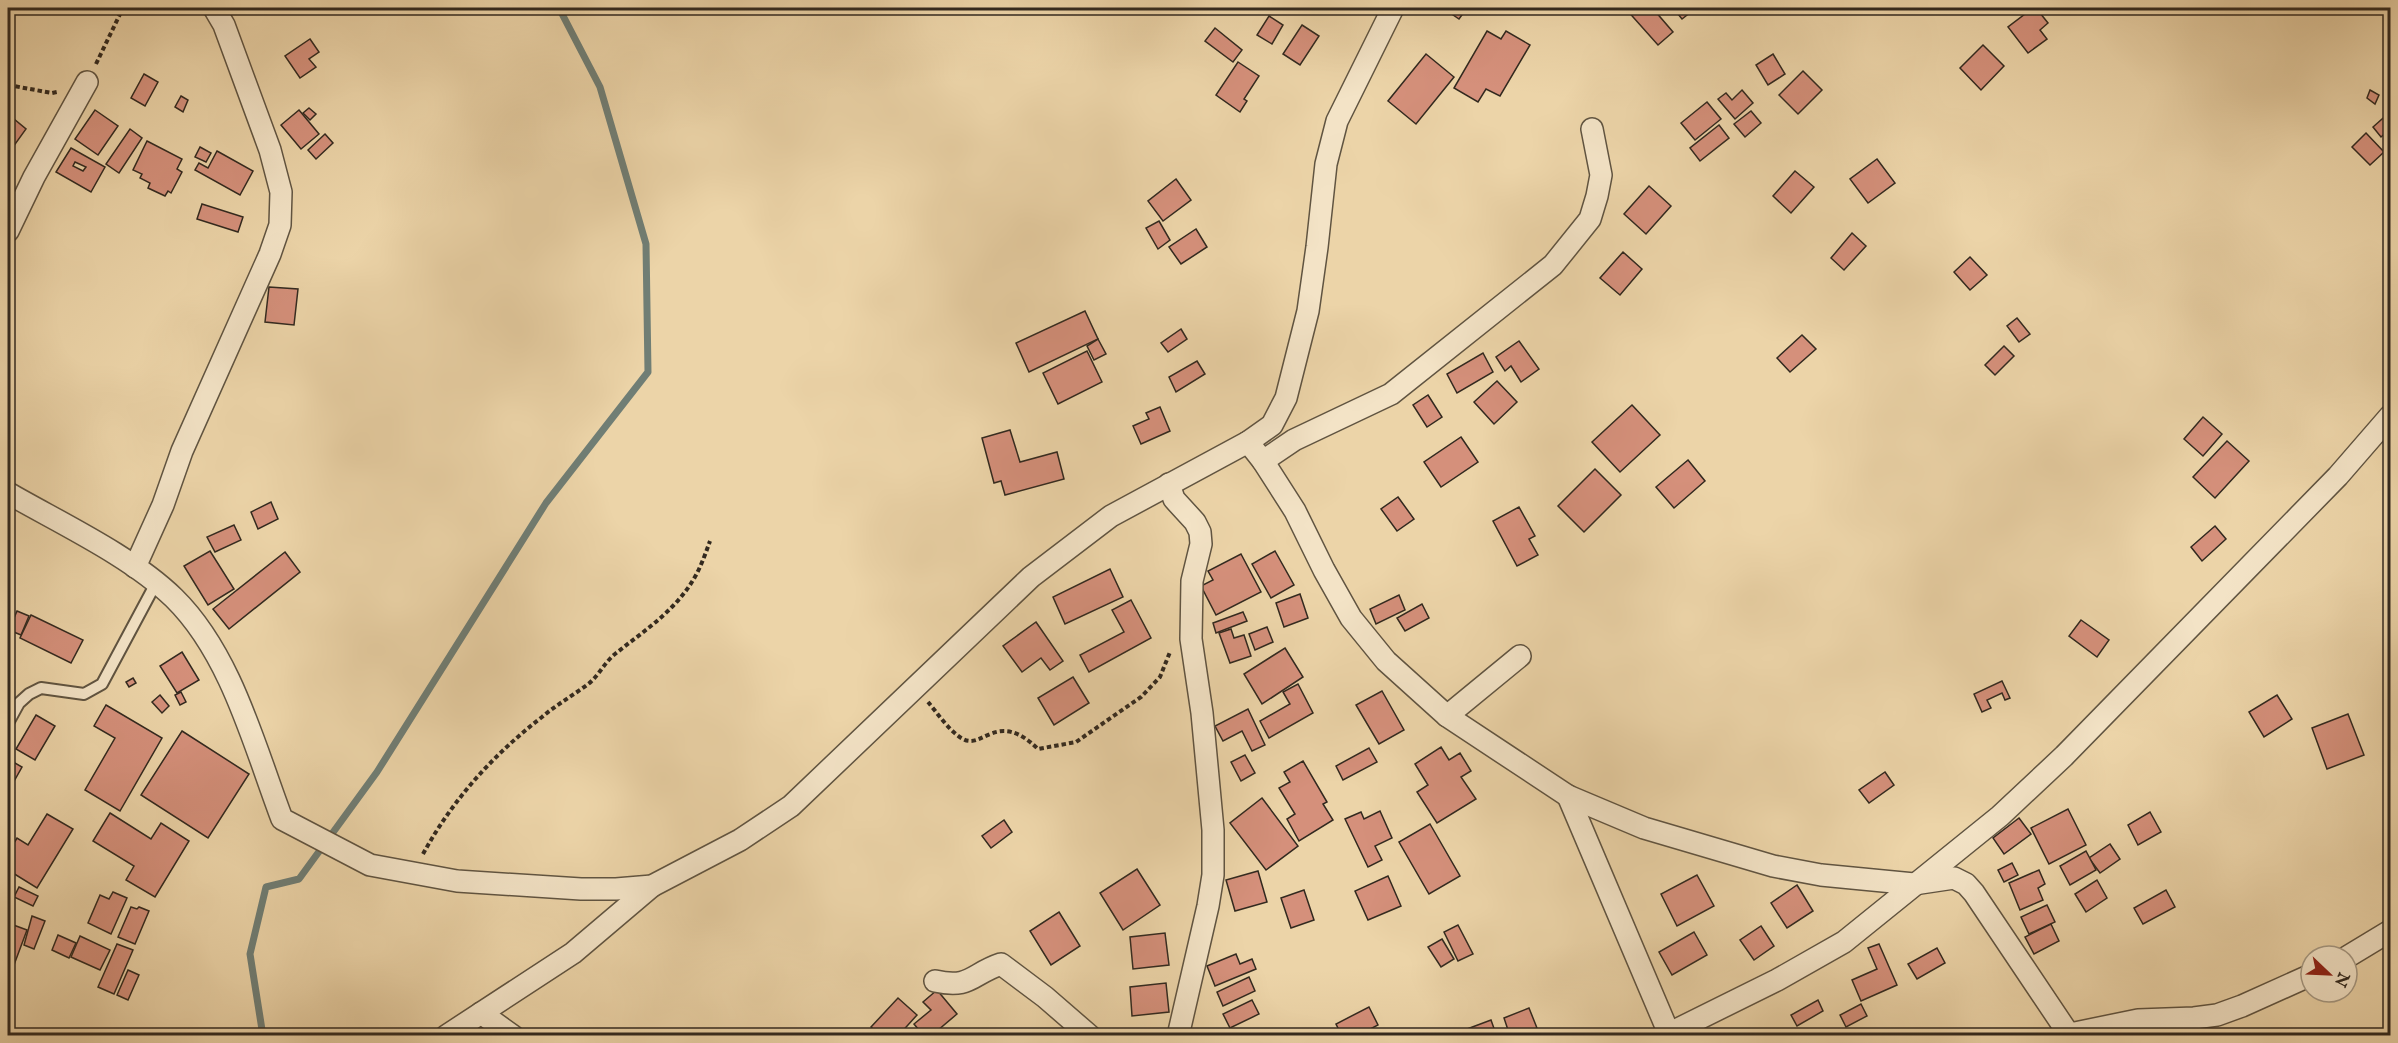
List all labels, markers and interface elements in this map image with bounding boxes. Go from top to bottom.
north arrow [2299,944,2359,1004]
text: N [2329,968,2353,990]

